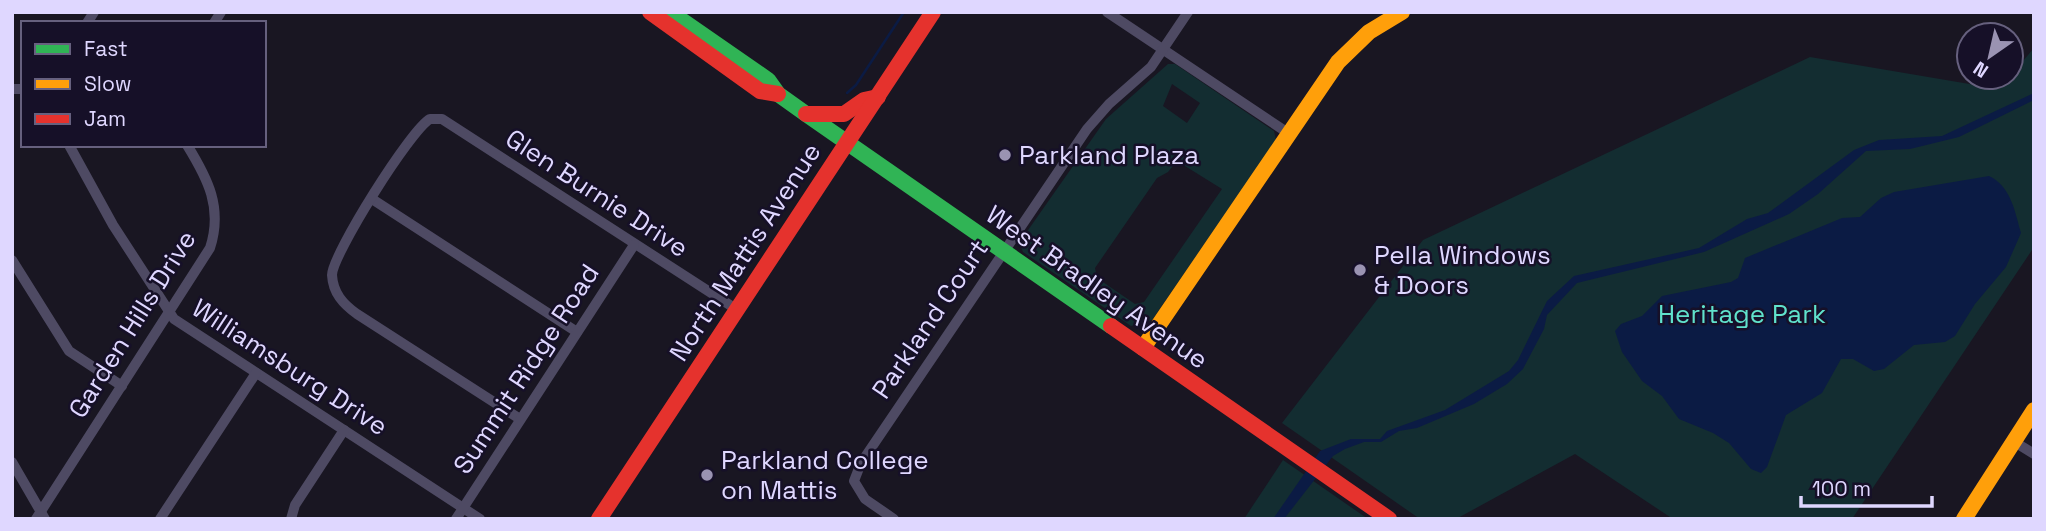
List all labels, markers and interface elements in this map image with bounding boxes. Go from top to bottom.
legend [21,21,266,147]
north arrow [1955,21,2025,91]
text: Fast [84,35,128,62]
text: N [1969,56,1993,84]
text: Slow [84,70,132,97]
text: Jam [84,105,126,132]
street label: Glen Burnie Drive [499,121,695,265]
street label: North Mattis Avenue [662,136,828,368]
place label: Parkland Plaza [1019,138,1199,172]
marker: Parkland Plaza [997,147,1013,163]
street label: West Bradley Avenue [979,197,1215,377]
street label: Garden Hills Drive [61,224,203,424]
street label: Parkland Court [864,233,996,405]
place label: Pella Windows & Doors [1374,238,1551,302]
street label: Summit Ridge Road [445,258,607,480]
marker: Pella Windows & Doors [1352,262,1368,278]
street label: Williamsburg Drive [186,291,394,443]
park label: Heritage Park [1658,297,1826,331]
place label: Parkland College on Mattis [721,443,929,507]
scale bar [1801,464,1932,508]
marker: Parkland College on Mattis [699,467,715,483]
text: 100 m [1812,475,1871,502]

